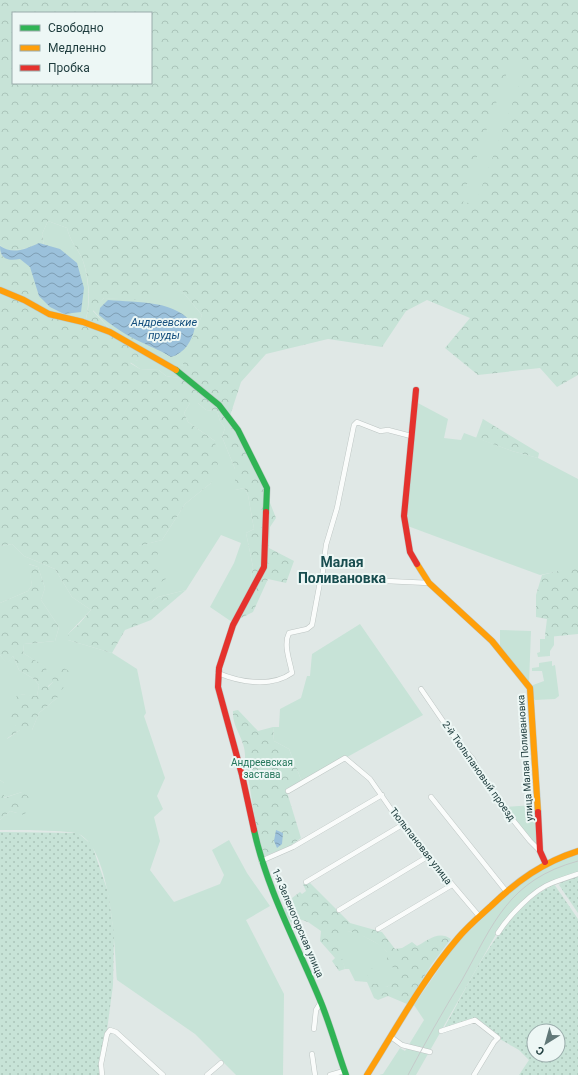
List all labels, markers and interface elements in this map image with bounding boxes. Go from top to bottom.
legend [12,12,152,84]
text: Свободно [48,21,104,35]
text: Медленно [48,41,106,55]
text: Пробка [48,61,90,75]
water label: Андреевские пруды [130,316,197,342]
district label: Малая Поливановка [298,554,387,586]
street label: улица Малая Поливановка [515,694,535,822]
street label: 2-й Тюльпановый проезд [440,719,518,823]
park label: Андреевская застава [231,757,293,780]
street label: Тюльпановая улица [388,806,454,886]
street label: 1-я Зеленогорская улица [270,867,326,979]
north arrow [526,1023,566,1063]
text: С [533,1043,547,1058]

